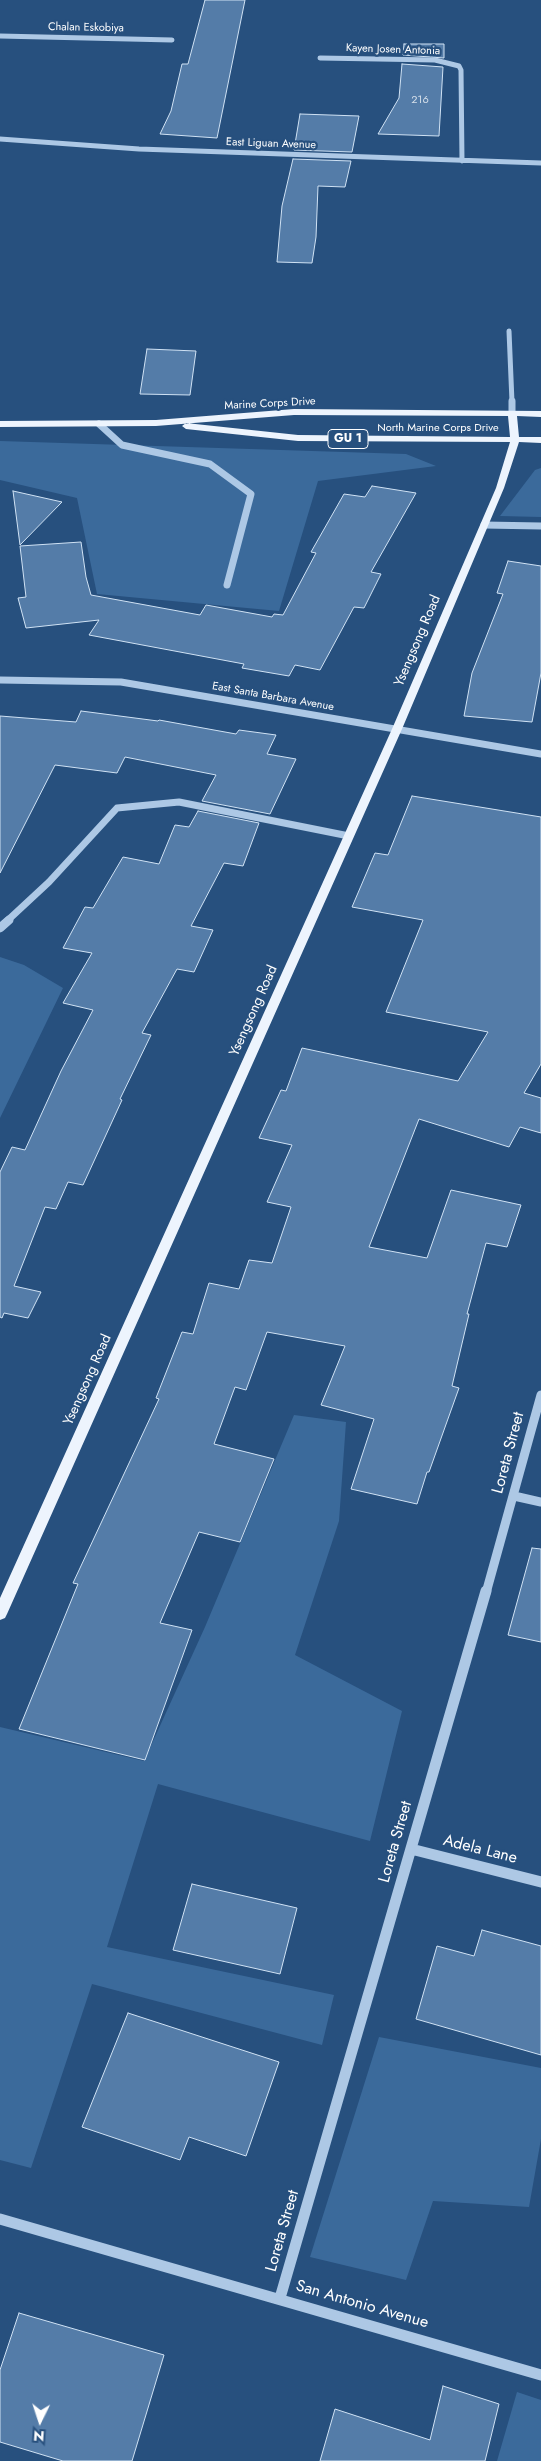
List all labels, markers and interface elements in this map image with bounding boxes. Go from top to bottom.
street label: Chalan Eskobiya [48,21,124,35]
street label: Kayen Josen Antonia [346,42,440,58]
house number: 216 [411,93,429,107]
street label: East Liguan Avenue [226,136,316,152]
street label: Marine Corps Drive [224,395,316,413]
street label: North Marine Corps Drive [377,421,499,435]
road number: GU 1 [328,429,368,448]
street label: Ysengsong Road [391,593,445,689]
street label: East Santa Barbara Avenue [211,680,335,714]
street label: Ysengsong Road [226,963,282,1059]
street label: Ysengsong Road [60,1332,116,1428]
street label: Loreta Street [489,1410,529,1496]
street label: Loreta Street [375,1799,417,1885]
street label: Adela Lane [441,1832,519,1868]
street label: Loreta Street [262,2188,304,2274]
street label: San Antonio Avenue [293,2277,431,2333]
north arrow [15,2396,65,2446]
text: N [33,2426,45,2446]

